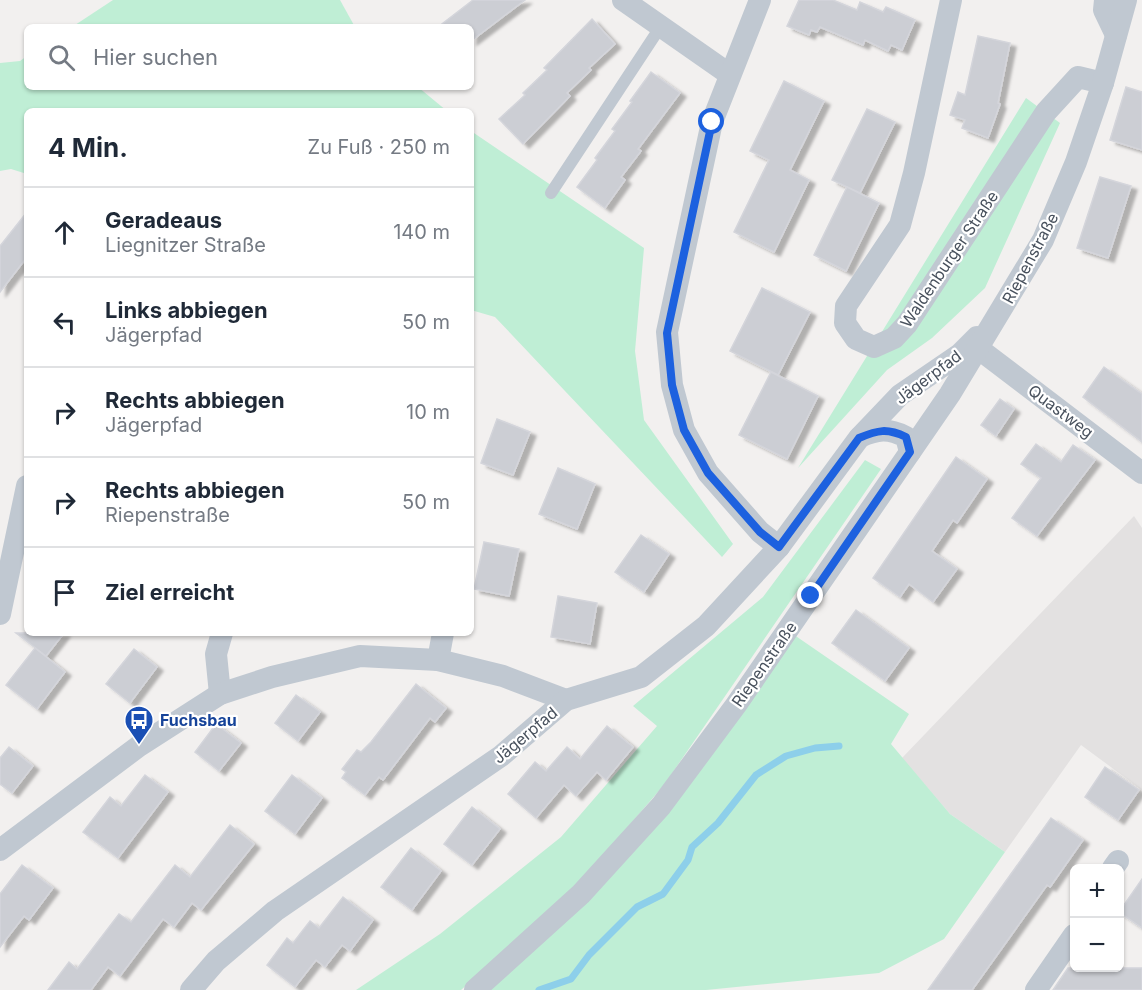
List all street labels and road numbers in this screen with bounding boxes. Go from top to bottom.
street label: Waldenburger Straße [896,187,1002,331]
street label: Riepenstraße [998,209,1062,307]
street label: Jägerpfad [891,346,965,408]
street label: Quastweg [1024,380,1098,442]
street label: Riepenstraße [727,617,801,711]
street label: Jägerpfad [489,702,561,768]

